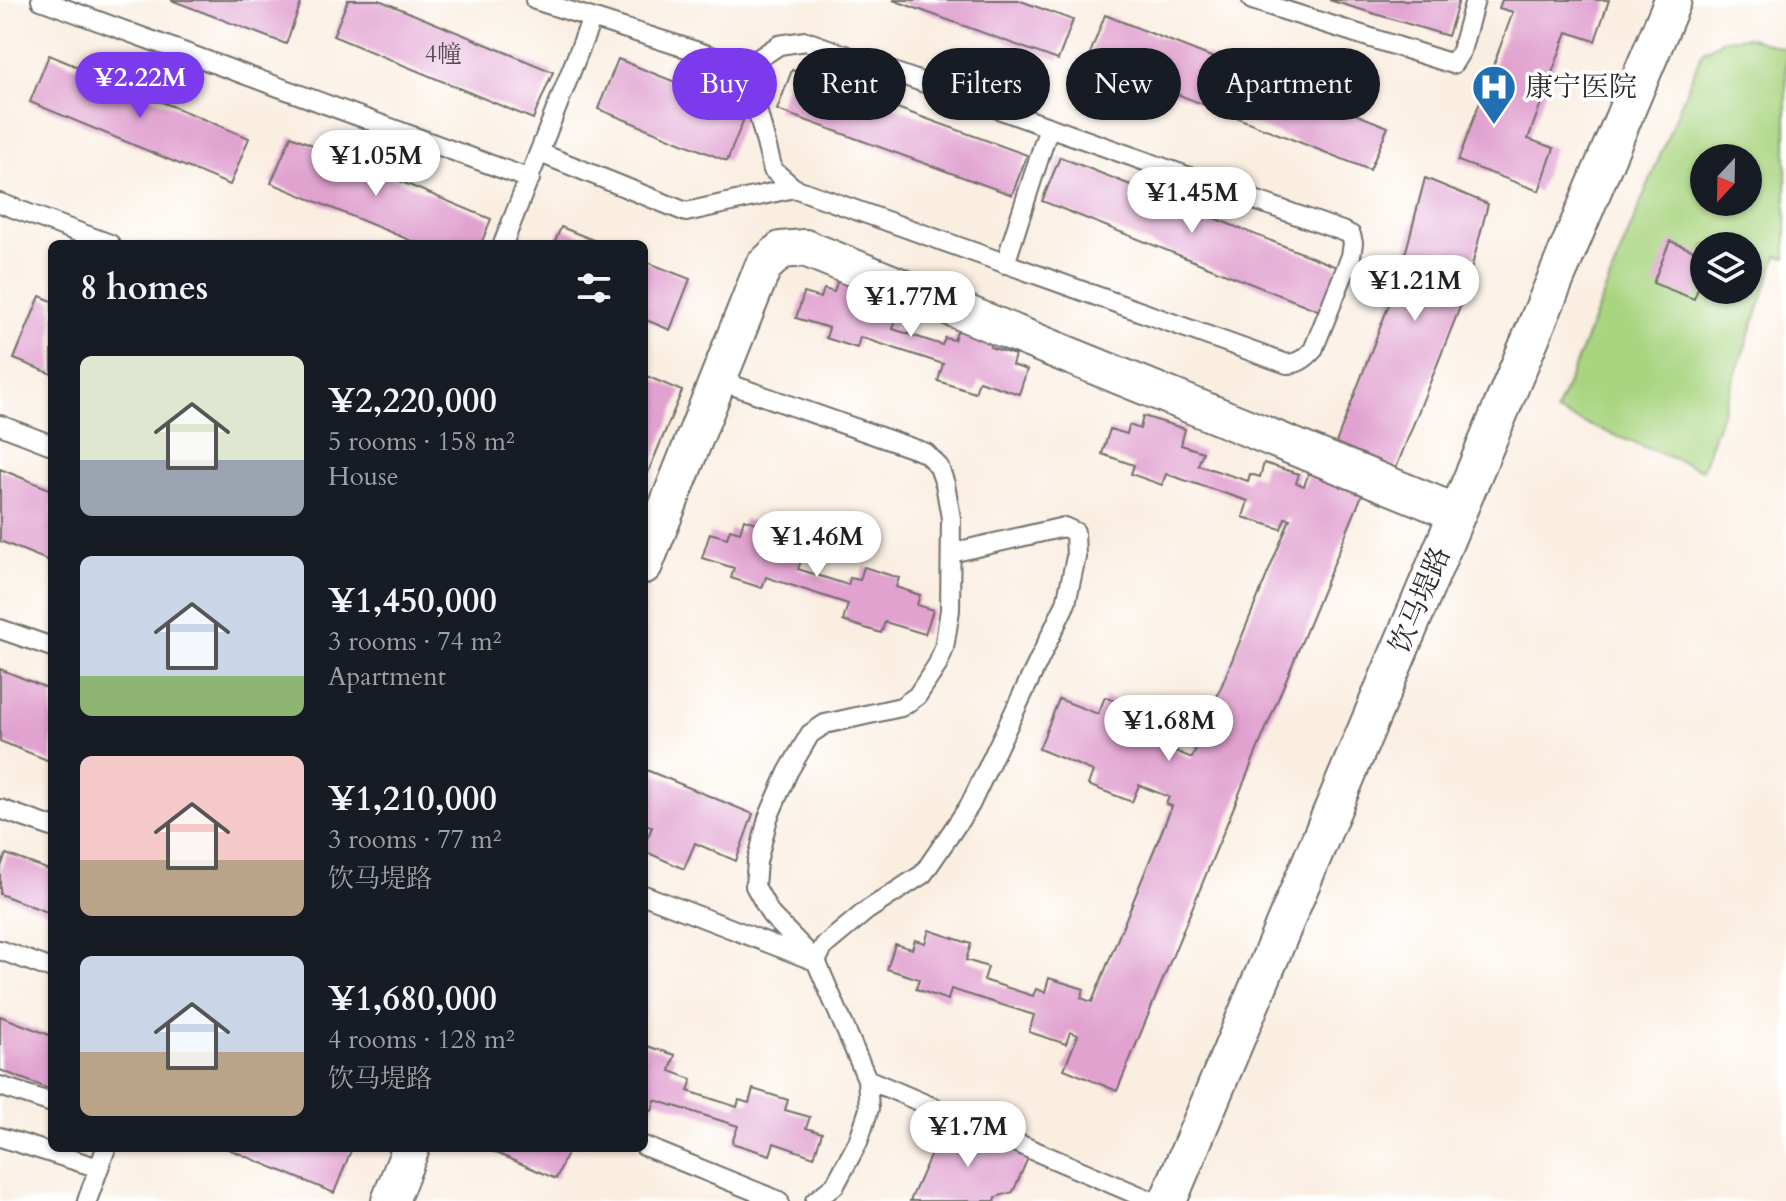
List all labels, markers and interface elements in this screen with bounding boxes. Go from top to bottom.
house number: 4幢 [425,38,461,71]
chip: Buy [672,48,777,120]
chip: Rent [793,48,906,120]
chip: Filters [922,48,1050,120]
chip: New [1066,48,1181,120]
chip: Apartment [1197,48,1380,120]
pin: ¥2.22M [75,52,205,120]
text: ¥2.22M [93,60,187,95]
hospital icon: 康宁医院 [1470,63,1518,126]
place label: 康宁医院 [1525,68,1637,106]
pin: ¥1.05M [311,130,441,198]
text: ¥1.05M [329,138,423,173]
north arrow [1690,144,1762,216]
map controls [1690,144,1762,304]
pin: ¥1.45M [1127,167,1257,235]
text: ¥1.45M [1145,175,1239,210]
button: layers [1690,232,1762,304]
pin: ¥1.21M [1350,255,1480,323]
text: ¥1.21M [1368,263,1462,298]
text: 8 homes [80,265,208,311]
icon: filters [572,266,616,310]
pin: ¥1.77M [846,271,976,339]
text: ¥1.77M [864,279,958,314]
text: ¥2,220,000 [328,378,497,424]
icon: home [144,388,240,484]
text: 5 rooms · 158 m² [328,424,515,459]
text: House [328,459,399,494]
pin: ¥1.46M [752,511,882,579]
text: ¥1.46M [770,519,864,554]
street label: 饮马堤路 [1381,541,1459,659]
text: ¥1,450,000 [328,578,497,624]
icon: home [144,588,240,684]
text: 3 rooms · 74 m² [328,624,501,659]
text: Apartment [328,659,446,694]
pin: ¥1.68M [1104,695,1234,763]
text: ¥1.68M [1122,703,1216,738]
text: ¥1,210,000 [328,776,497,822]
icon: home [144,788,240,884]
text: 3 rooms · 77 m² [328,822,501,857]
text: 饮马堤路 [328,861,432,896]
text: ¥1,680,000 [328,976,497,1022]
icon: home [144,988,240,1084]
text: 4 rooms · 128 m² [328,1022,515,1057]
text: 饮马堤路 [328,1061,432,1096]
pin: ¥1.7M [912,1101,1024,1169]
text: ¥1.7M [928,1109,1008,1144]

